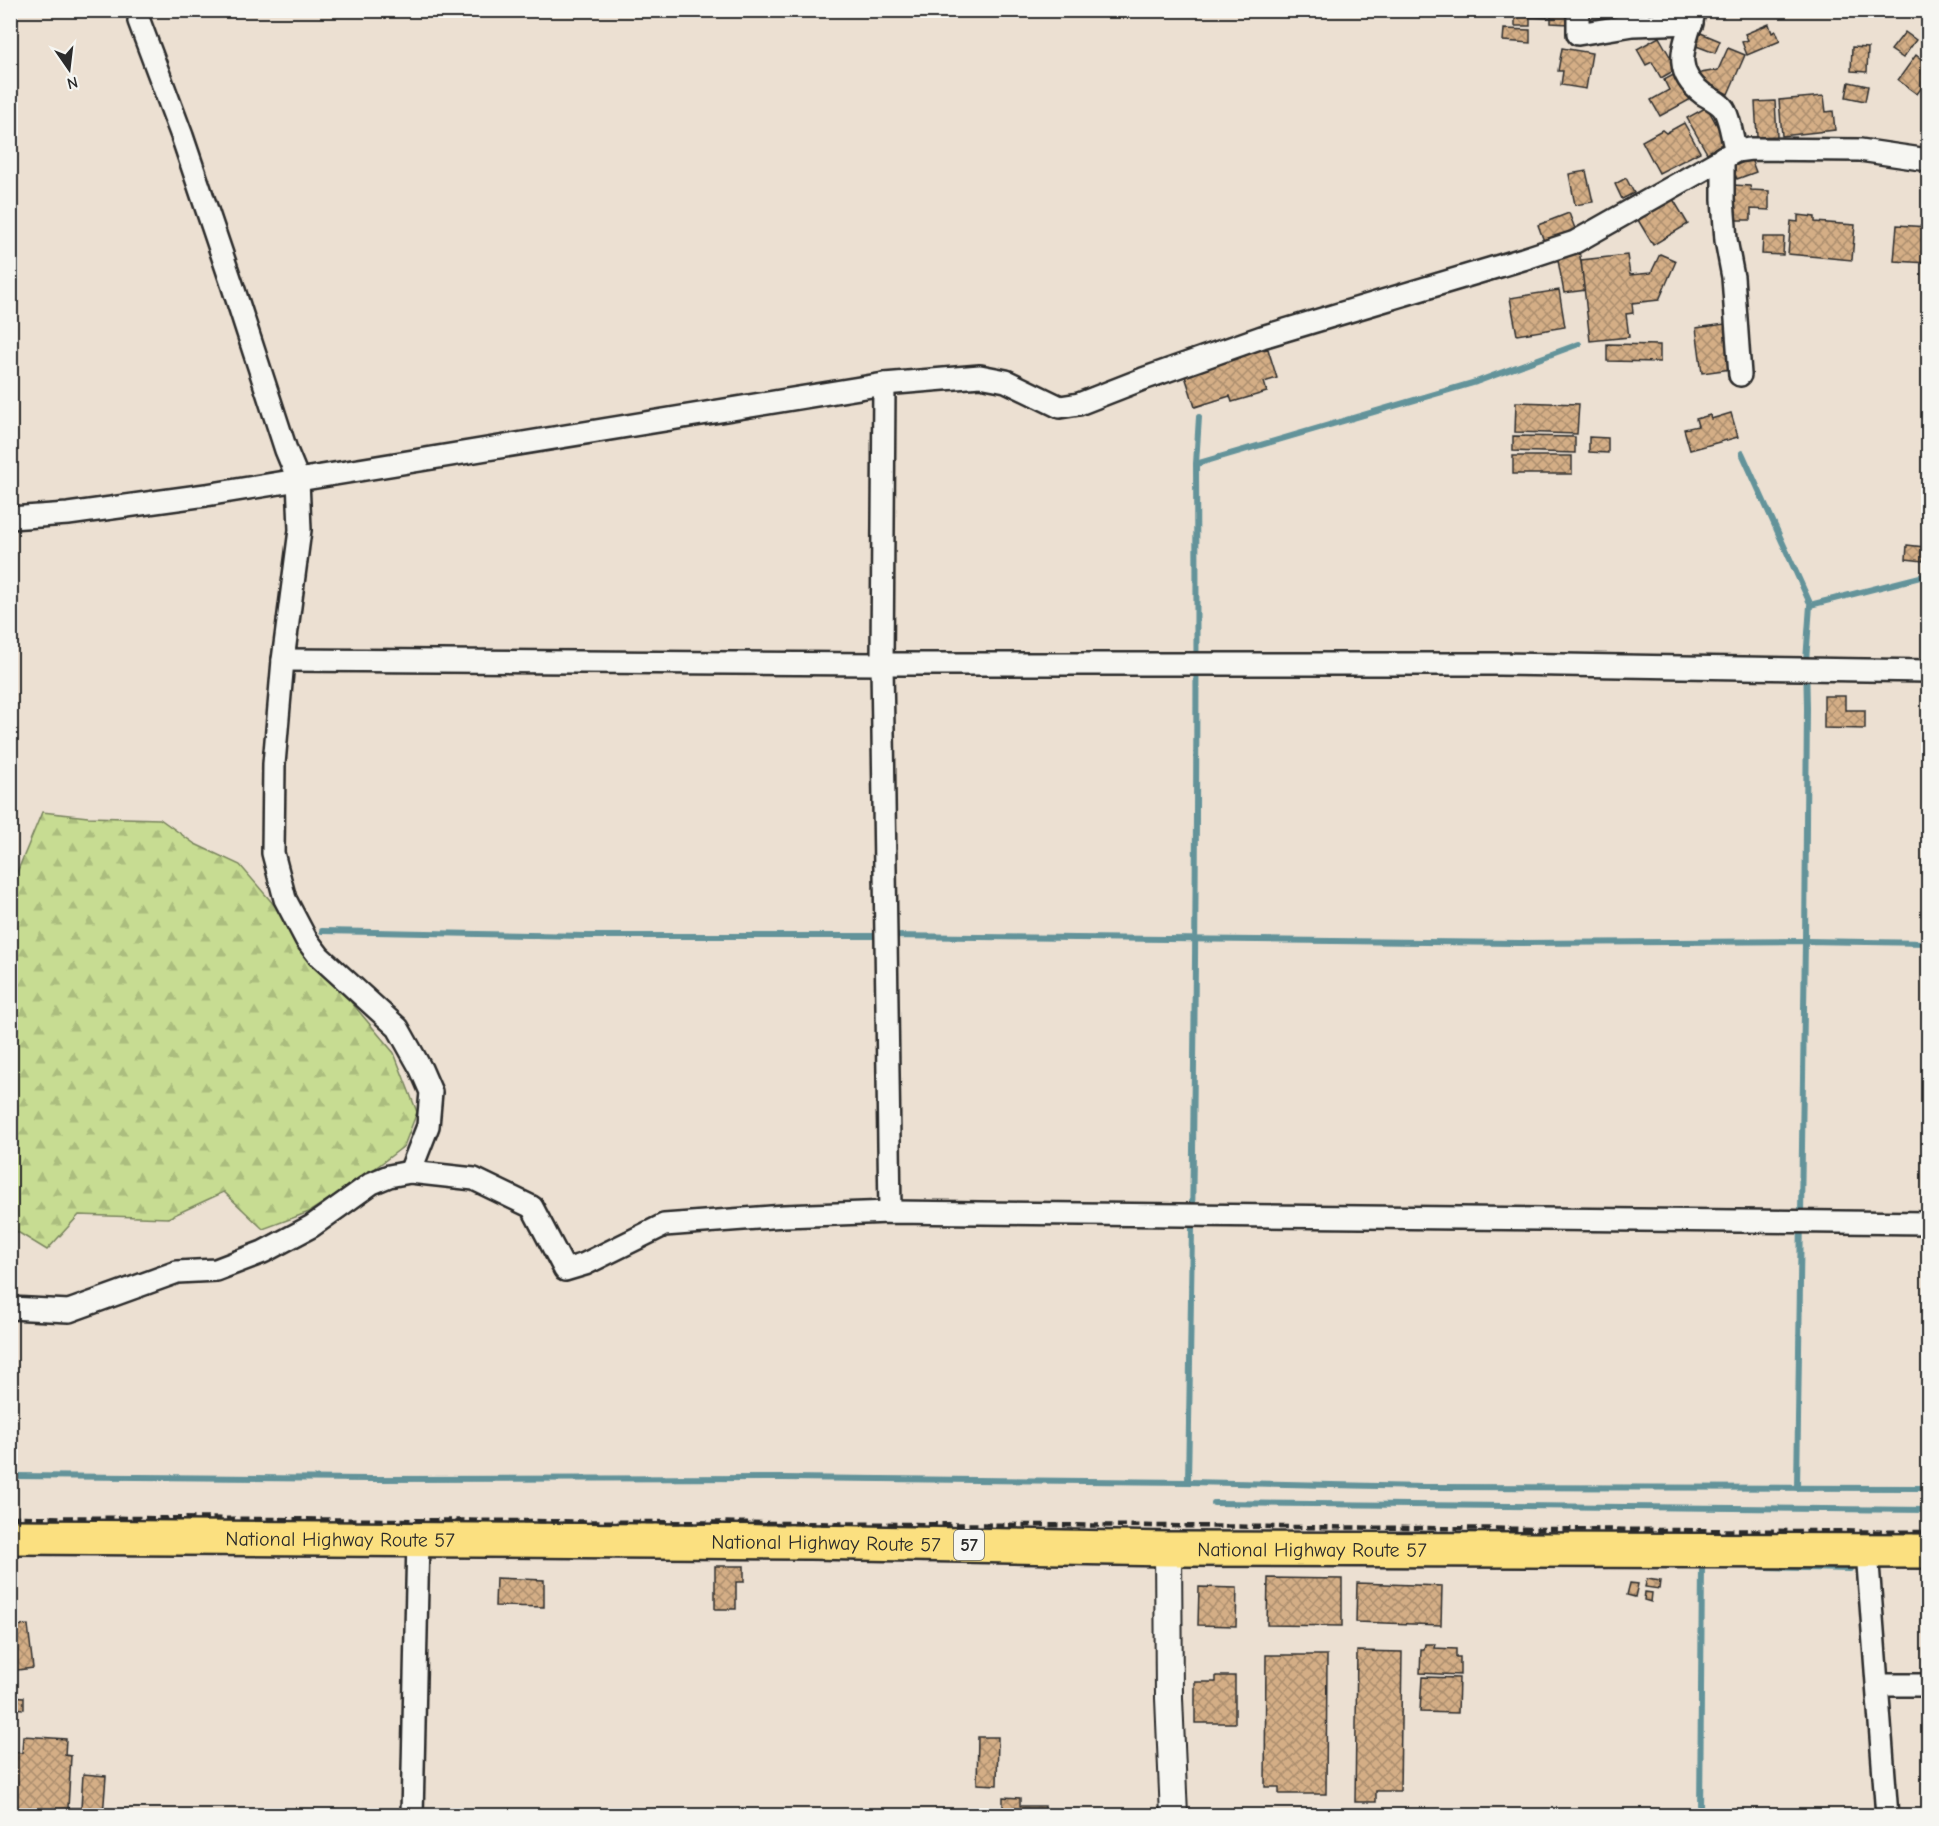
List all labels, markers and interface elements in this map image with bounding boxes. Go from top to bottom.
north arrow [39,39,99,99]
text: N [65,73,80,93]
street label: National Highway Route 57 [225,1527,455,1551]
street label: National Highway Route 57 [711,1530,941,1556]
road number: 57 [954,1530,984,1560]
street label: National Highway Route 57 [1197,1538,1427,1561]

